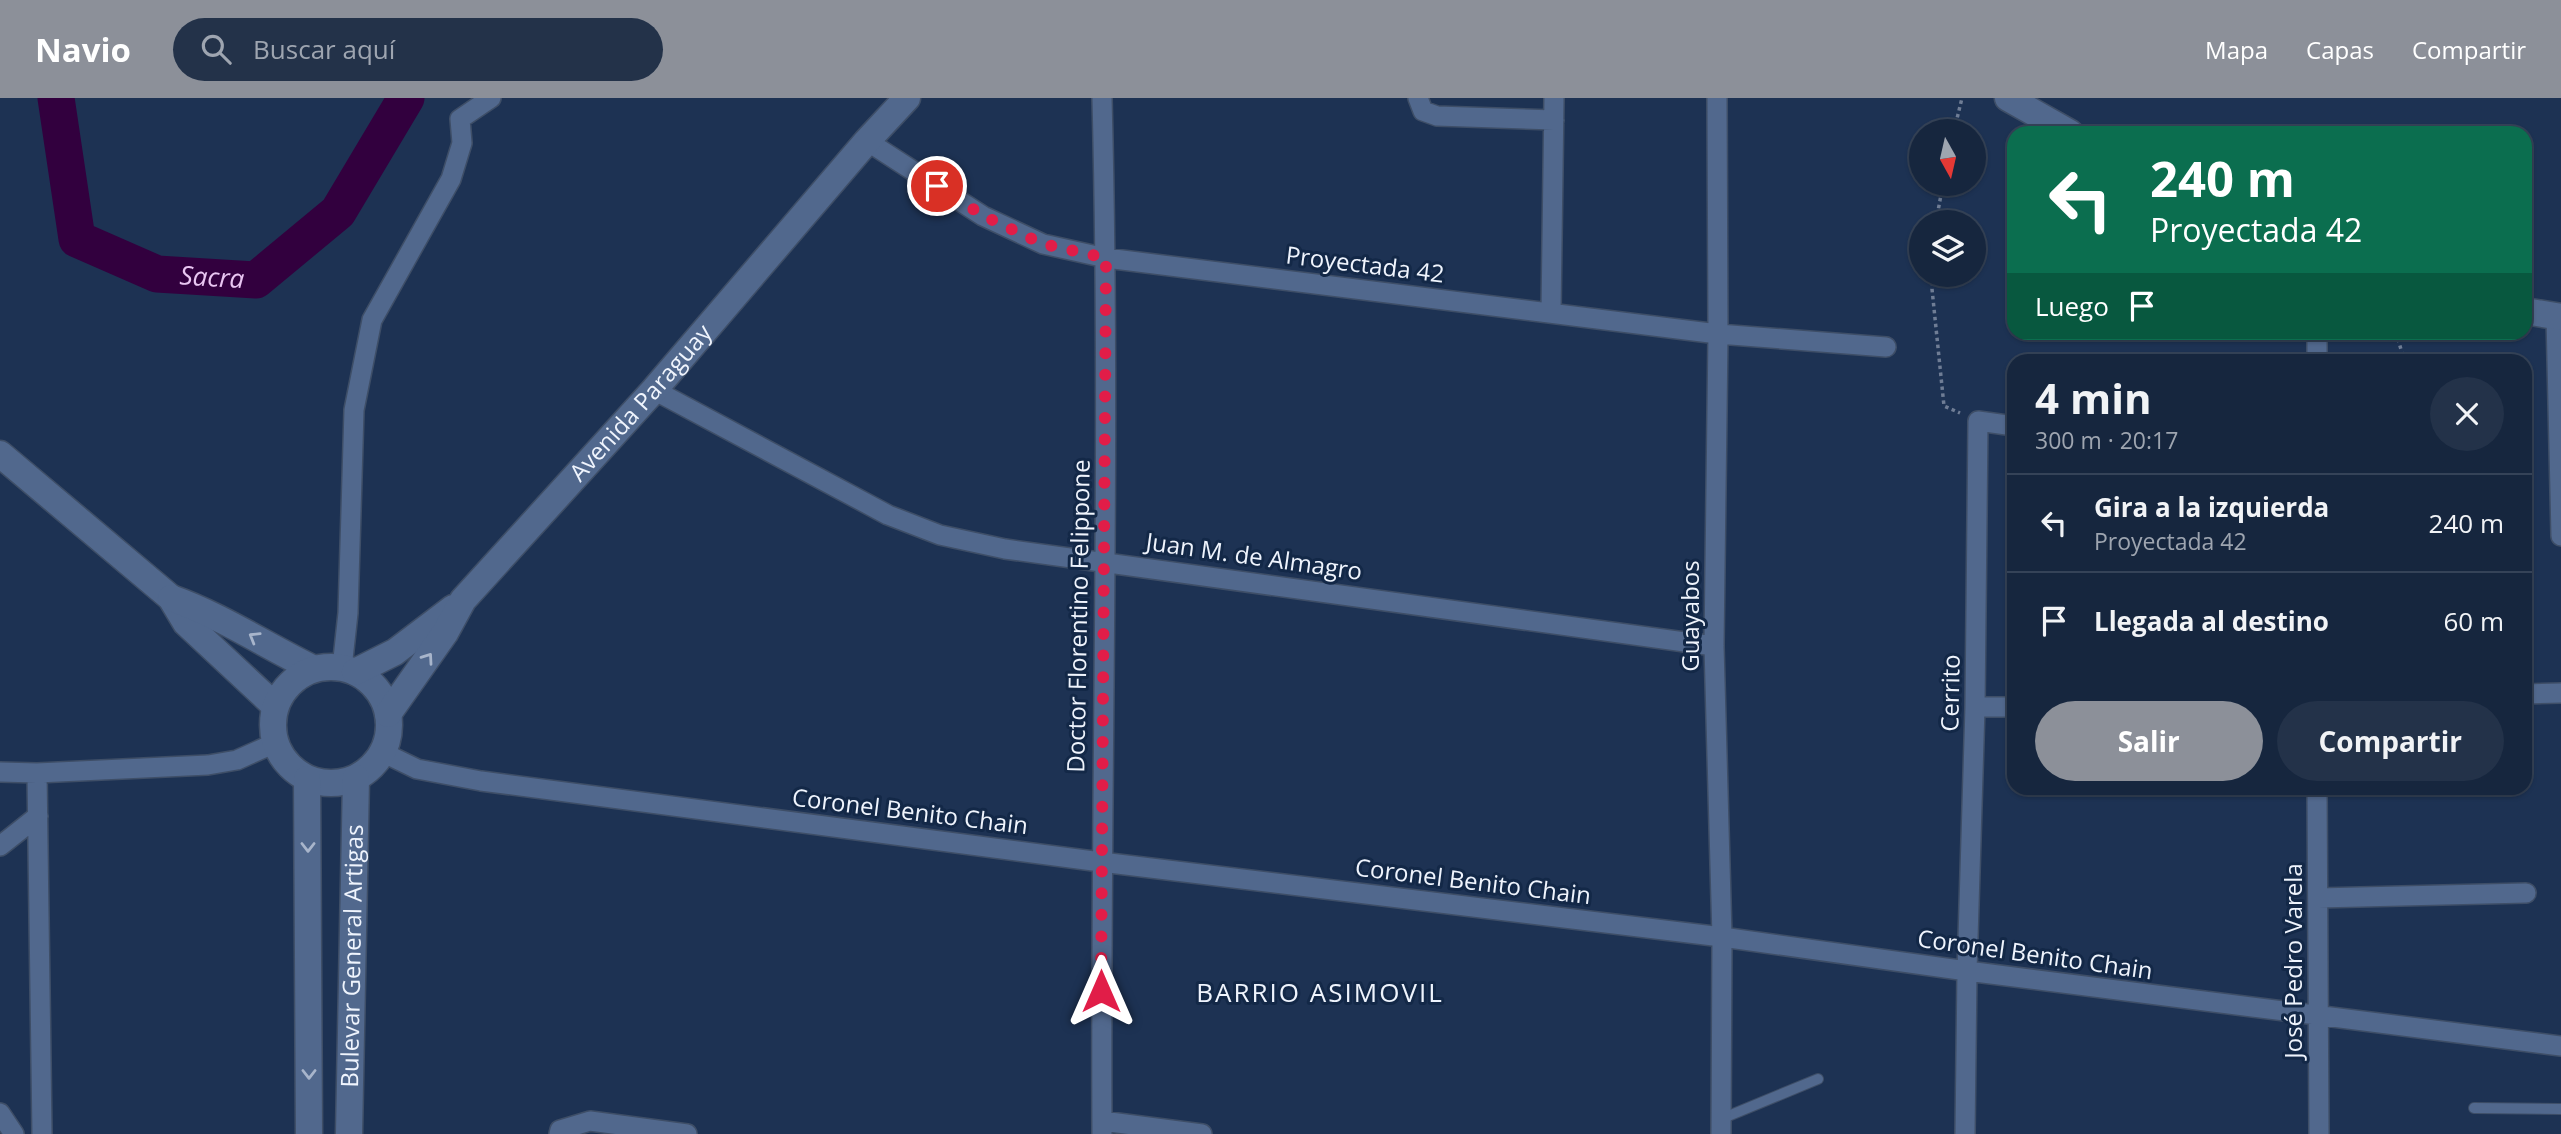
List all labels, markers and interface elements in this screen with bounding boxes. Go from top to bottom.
search box [173,18,663,81]
text: Navio [35,27,131,72]
icon: search [197,30,235,68]
text: Buscar aquí [253,31,395,67]
text: Mapa [2205,33,2268,66]
text: Capas [2306,33,2374,66]
text: Compartir [2412,33,2526,66]
north arrow [1909,119,1986,196]
map controls [1909,119,1986,287]
text: 240 m [2150,145,2295,211]
icon: left [2035,154,2126,245]
pin [907,156,967,216]
icon: arrive [918,167,956,205]
text: Proyectada 42 [2150,208,2362,251]
button: layers [1909,210,1986,287]
street label: Proyectada 42 [1284,237,1446,290]
water label: Sacra [179,256,246,296]
icon: arrive [2123,287,2161,325]
text: Luego [2035,288,2109,324]
street label: Avenida Paraguay [561,316,719,488]
text: 4 min [2035,369,2152,426]
button: close [2430,377,2504,451]
text: 300 m · 20:17 [2035,424,2178,456]
street label: Doctor Florentino Felippone [1058,459,1097,773]
text: Gira a la izquierda [2094,489,2329,525]
icon: left [2035,504,2073,542]
text: 240 m [2429,505,2504,541]
street label: Juan M. de Almagro [1142,524,1364,587]
text: Proyectada 42 [2094,525,2247,557]
street label: Guayabos [1673,560,1706,672]
icon: arrive [2035,602,2073,640]
text: Llegada al destino [2094,603,2329,639]
text: 60 m [2443,603,2504,639]
one-way arrow [248,633,261,646]
one-way arrow [420,653,432,666]
street label: Cerrito [1932,654,1967,732]
button: Salir [2035,701,2263,781]
button: Compartir [2277,701,2504,781]
street label: Coronel Benito Chain [790,780,1030,841]
street label: Bulevar General Artigas [332,824,370,1088]
one-way arrow [300,842,316,853]
street label: Coronel Benito Chain [1353,850,1593,911]
street label: José Pedro Varela [2276,863,2309,1061]
street label: Coronel Benito Chain [1915,921,2155,986]
position arrow [1064,954,1138,1028]
district label: BARRIO ASIMOVIL [1196,974,1444,1010]
one-way arrow [301,1070,317,1080]

